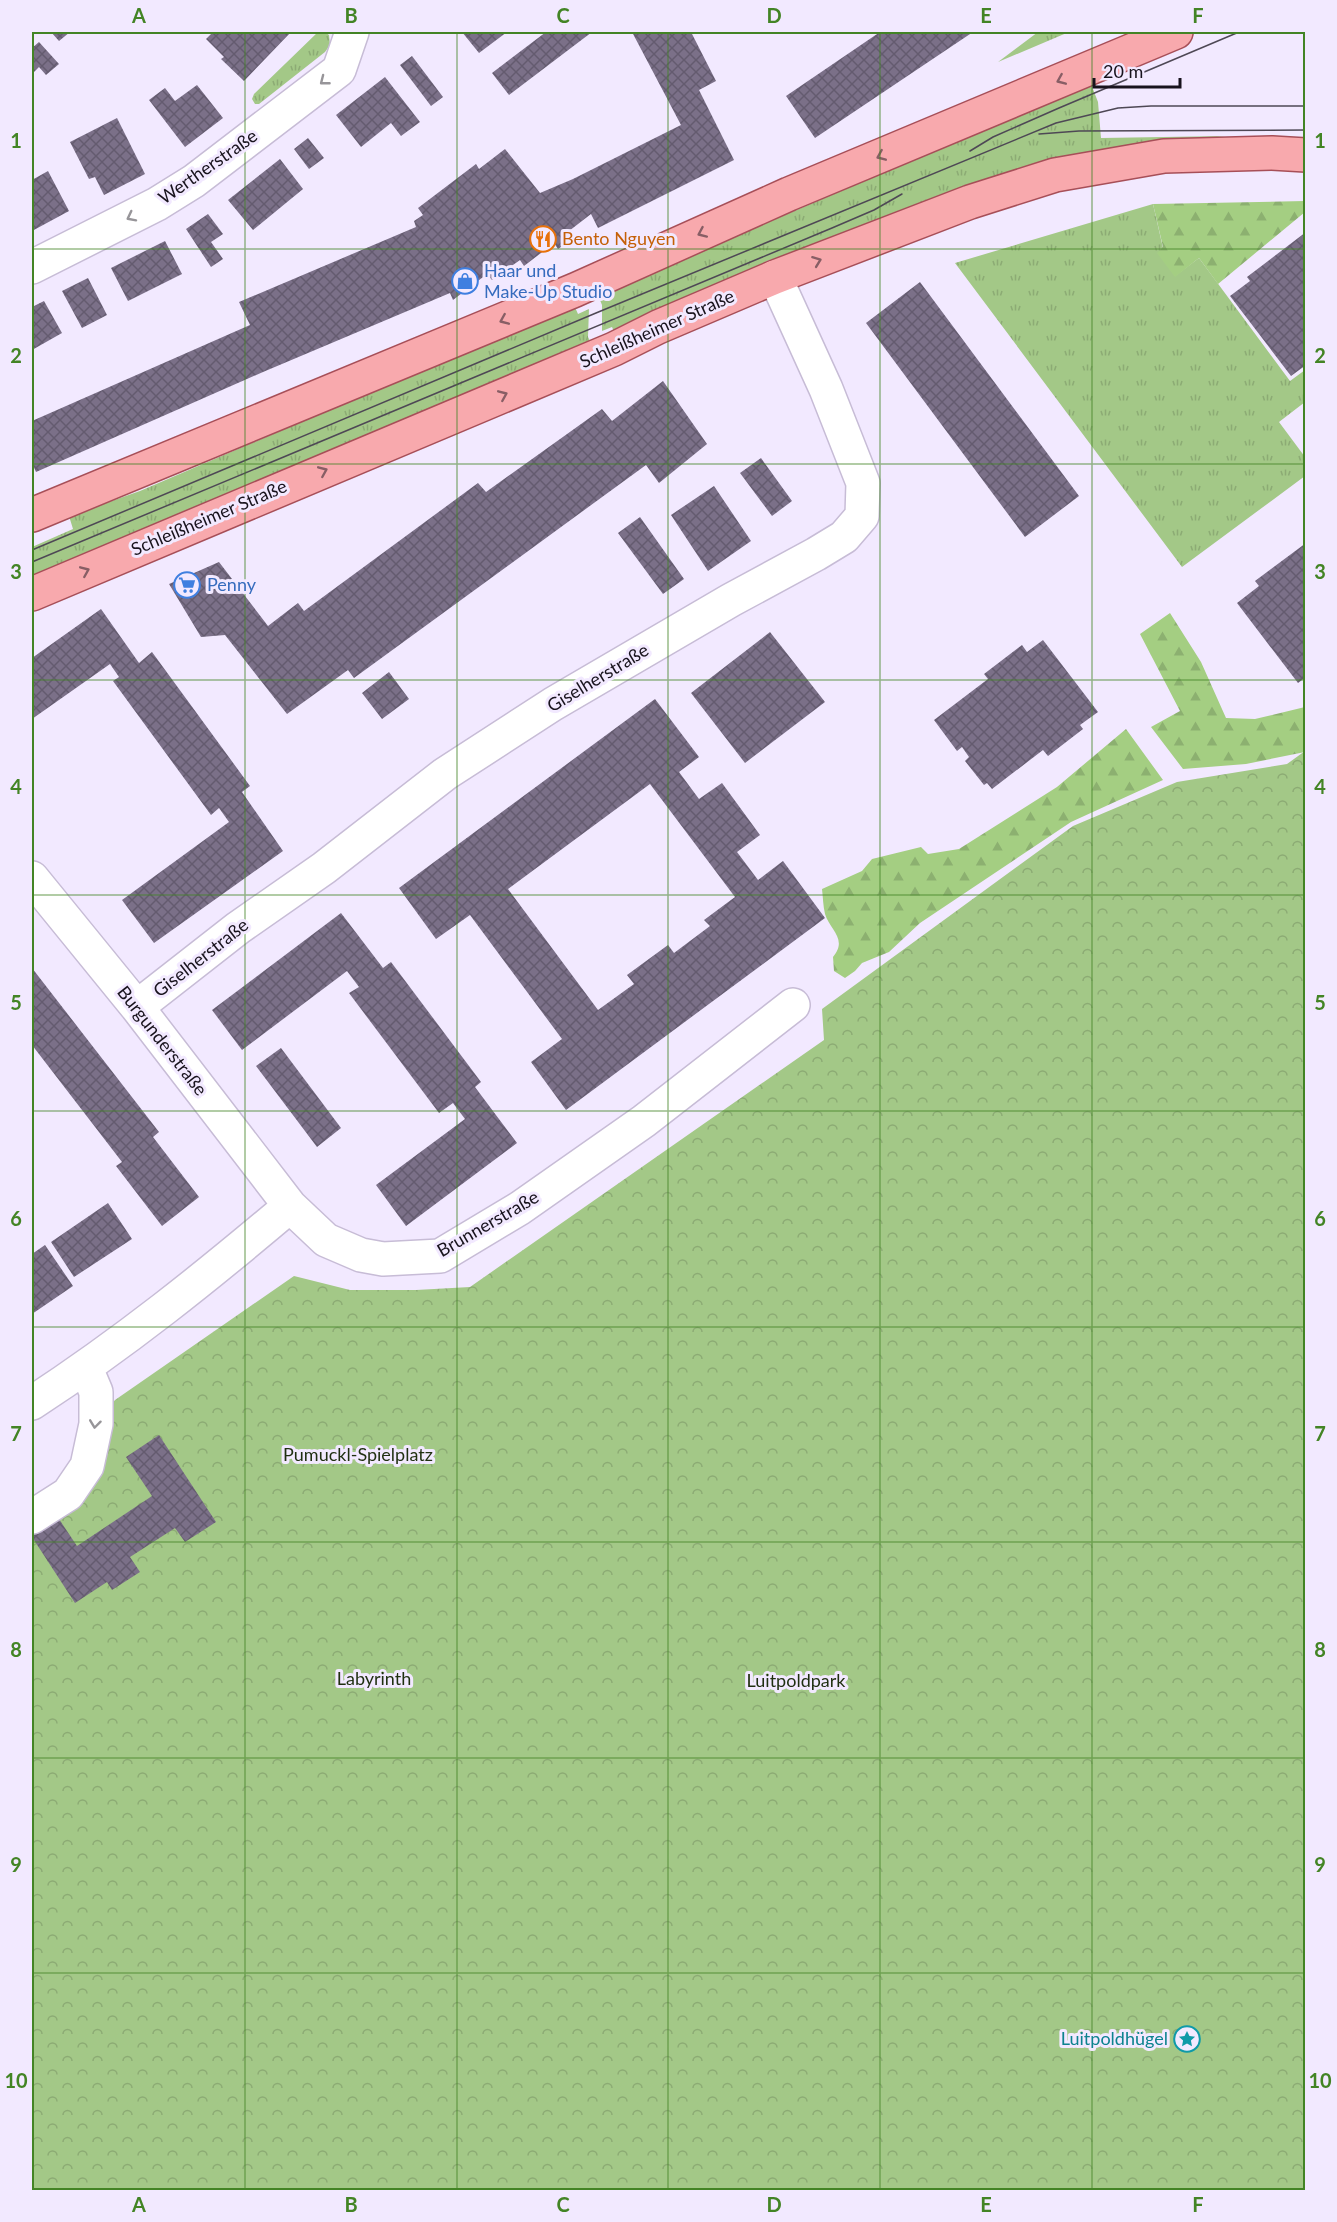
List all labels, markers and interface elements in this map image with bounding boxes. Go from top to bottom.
text: A [131,3,146,27]
text: B [344,3,358,27]
text: C [556,3,570,27]
text: D [766,3,782,27]
text: E [980,3,992,27]
text: F [1192,3,1204,27]
scale bar [1094,51,1180,89]
text: 20 m [1103,60,1143,82]
one-way arrow [320,73,331,84]
one-way arrow [1056,73,1067,85]
street label: Wertherstraße [154,124,261,208]
text: 1 [10,128,22,152]
text: 1 [1314,128,1326,152]
one-way arrow [876,149,887,161]
one-way arrow [127,210,137,221]
restaurant icon: Bento Nguyen [528,224,558,254]
one-way arrow [698,226,709,238]
place label: Bento Nguyen [562,227,676,249]
one-way arrow [811,256,822,268]
place label: Haar und Make-Up Studio [484,259,612,302]
shop icon: Haar und Make-Up Studio [450,266,480,296]
street label: Schleißheimer Straße [576,284,737,372]
one-way arrow [499,312,510,324]
text: 2 [10,343,22,367]
text: 2 [1314,343,1326,367]
one-way arrow [497,390,508,402]
one-way arrow [317,466,328,478]
street label: Schleißheimer Straße [127,474,290,560]
text: 3 [10,559,22,583]
text: 3 [1314,559,1326,583]
one-way arrow [79,566,90,578]
supermarket icon: Penny [172,570,202,600]
place label: Penny [207,573,257,595]
street label: Giselherstraße [543,638,652,716]
text: 4 [10,774,22,798]
text: 4 [1314,774,1326,798]
street label: Giselherstraße [148,913,252,1001]
street label: Burgunderstraße [113,981,212,1100]
text: 5 [10,990,22,1014]
text: 5 [1314,990,1326,1014]
street label: Brunnerstraße [433,1185,542,1261]
text: 6 [10,1206,22,1230]
text: 6 [1314,1206,1326,1230]
one-way arrow [89,1420,101,1429]
text: 7 [10,1421,22,1445]
text: 7 [1314,1421,1326,1445]
park label: Pumuckl-Spielplatz [283,1443,433,1465]
text: 8 [10,1637,22,1661]
text: 8 [1314,1637,1326,1661]
park label: Labyrinth [337,1667,411,1689]
park label: Luitpoldpark [747,1669,846,1691]
text: 9 [10,1852,22,1876]
text: 9 [1314,1852,1326,1876]
place icon: Luitpoldhügel [1172,2024,1202,2054]
place label: Luitpoldhügel [1061,2027,1168,2049]
text: 10 [4,2068,28,2092]
text: 10 [1308,2068,1332,2092]
text: A [131,2192,146,2216]
text: B [344,2192,358,2216]
text: C [556,2192,570,2216]
text: D [766,2192,782,2216]
text: E [980,2192,992,2216]
text: F [1192,2192,1204,2216]

